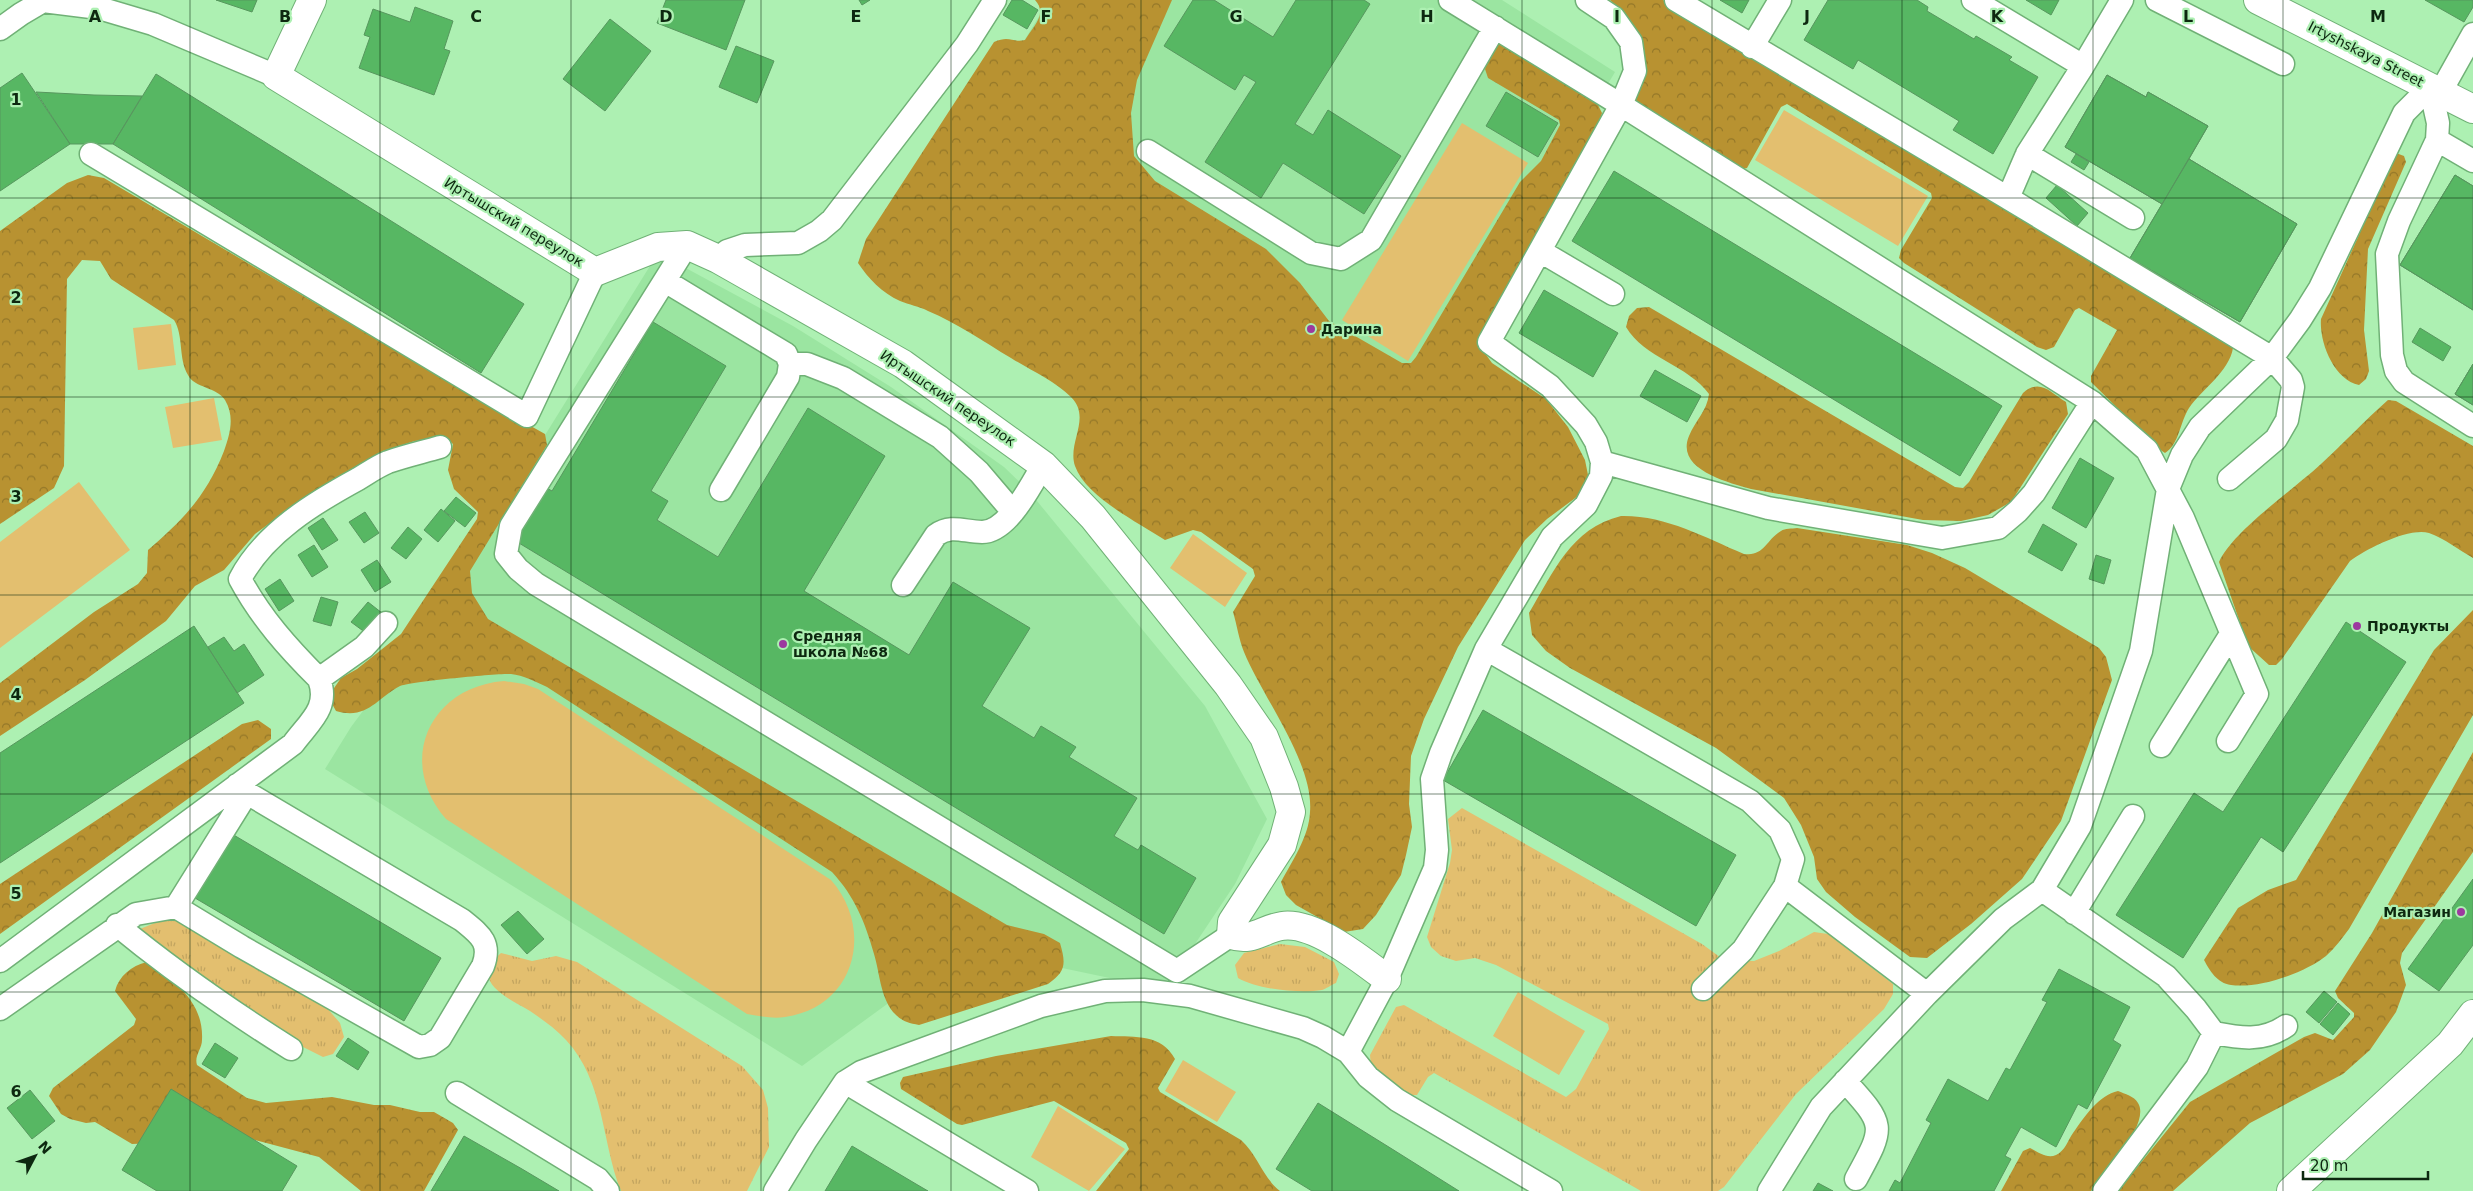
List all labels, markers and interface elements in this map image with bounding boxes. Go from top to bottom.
text: A [89,7,102,26]
text: B [279,7,291,26]
text: C [470,7,482,26]
text: D [659,7,673,26]
text: E [851,7,861,26]
text: F [1041,7,1051,26]
text: G [1229,7,1243,26]
text: H [1420,7,1434,26]
text: I [1614,7,1620,26]
text: J [1803,7,1810,26]
text: K [1991,7,2004,26]
text: L [2183,7,2193,26]
text: M [2370,7,2386,26]
street label: Irtyshskaya Street [2306,18,2427,90]
text: 1 [10,90,22,109]
street label: Иртышский переулок [441,174,587,270]
text: 2 [10,288,22,307]
place label: Дарина [1321,321,1382,337]
marker: Дарина [1305,323,1317,335]
street label: Иртышский переулок [877,347,1019,449]
text: 3 [10,487,22,506]
place label: Продукты [2367,618,2449,634]
marker: Продукты [2351,620,2363,632]
place label: Средняя школа №68 [793,628,888,660]
marker: Средняя школа №68 [777,638,789,650]
text: 4 [10,685,22,704]
text: 5 [10,884,22,903]
place label: Магазин [2383,904,2451,920]
marker: Магазин [2455,906,2467,918]
text: 6 [10,1082,22,1101]
north arrow [10,1131,60,1181]
text: N [35,1138,55,1157]
scale bar [2303,1148,2428,1180]
text: 20 m [2310,1157,2348,1175]

